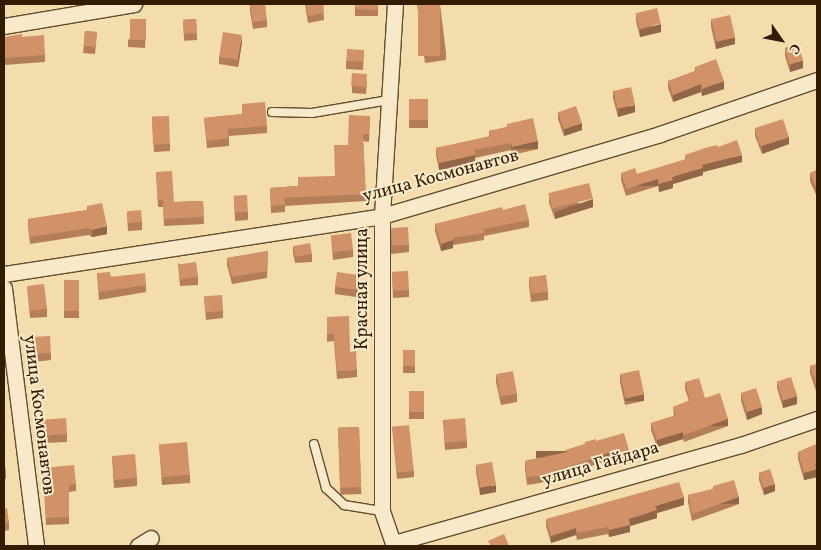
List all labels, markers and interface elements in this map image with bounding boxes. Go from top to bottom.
north arrow [756,15,806,65]
text: С [784,39,804,57]
street label: улица Космонавтов [361,146,521,208]
street label: Красная улица [352,228,374,350]
street label: улица Космонавтов [17,334,59,496]
street label: улица Гайдара [540,438,662,492]

